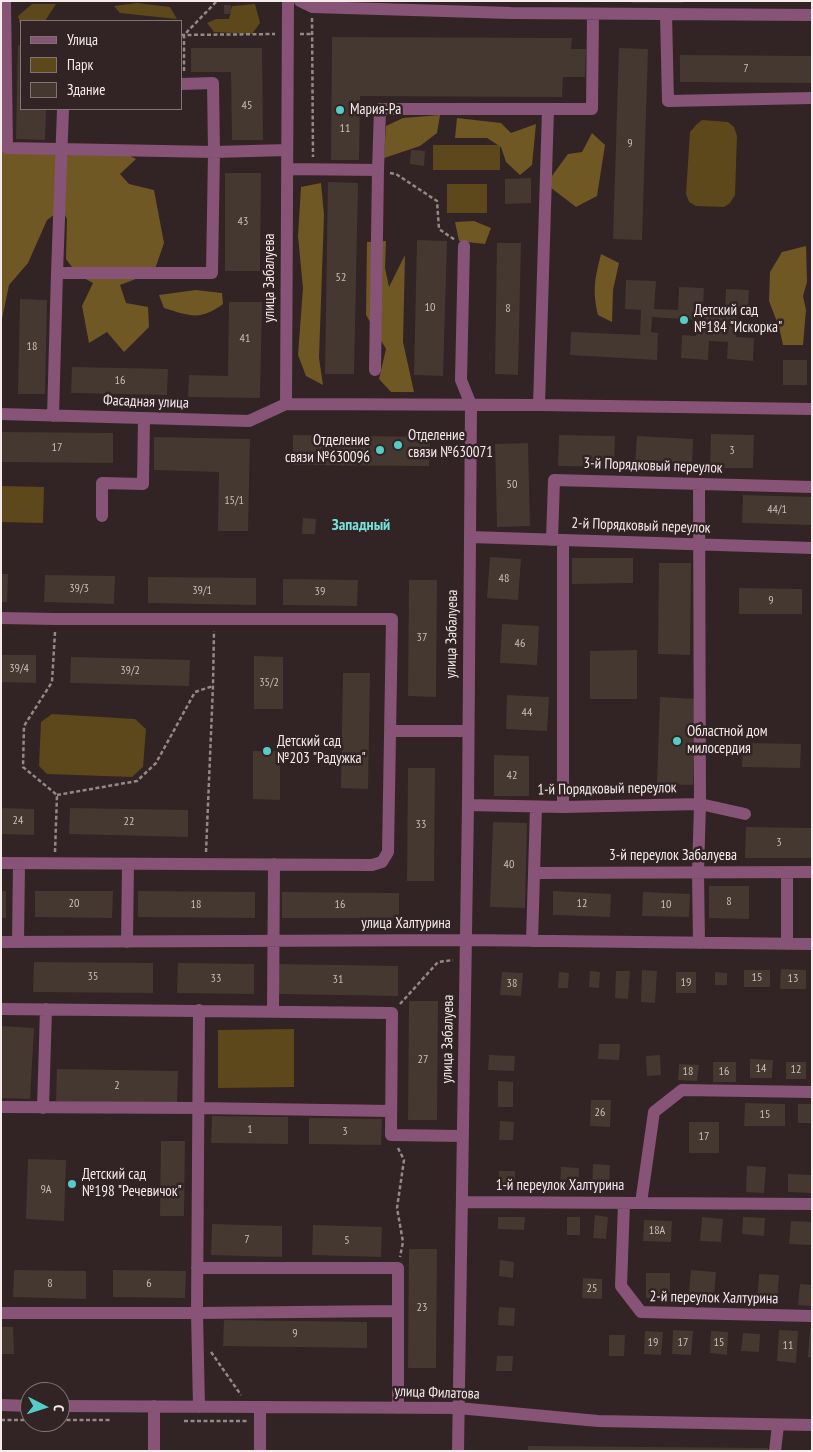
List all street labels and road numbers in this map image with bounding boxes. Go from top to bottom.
street label: улица Забалуева [261,234,279,322]
street label: Фасадная улица [103,392,189,412]
street label: 3-й Порядковый переулок [583,455,723,477]
street label: 2-й Порядковый переулок [571,515,711,537]
street label: улица Забалуева [442,589,462,679]
street label: 1-й Порядковый переулок [537,779,677,799]
street label: 3-й переулок Забалуева [609,847,737,865]
street label: улица Халтурина [361,915,451,933]
street label: улица Забалуева [438,994,458,1084]
street label: 1-й переулок Халтурина [496,1177,624,1195]
street label: 2-й переулок Халтурина [649,1288,779,1308]
street label: улица Филатова [394,1383,480,1403]

